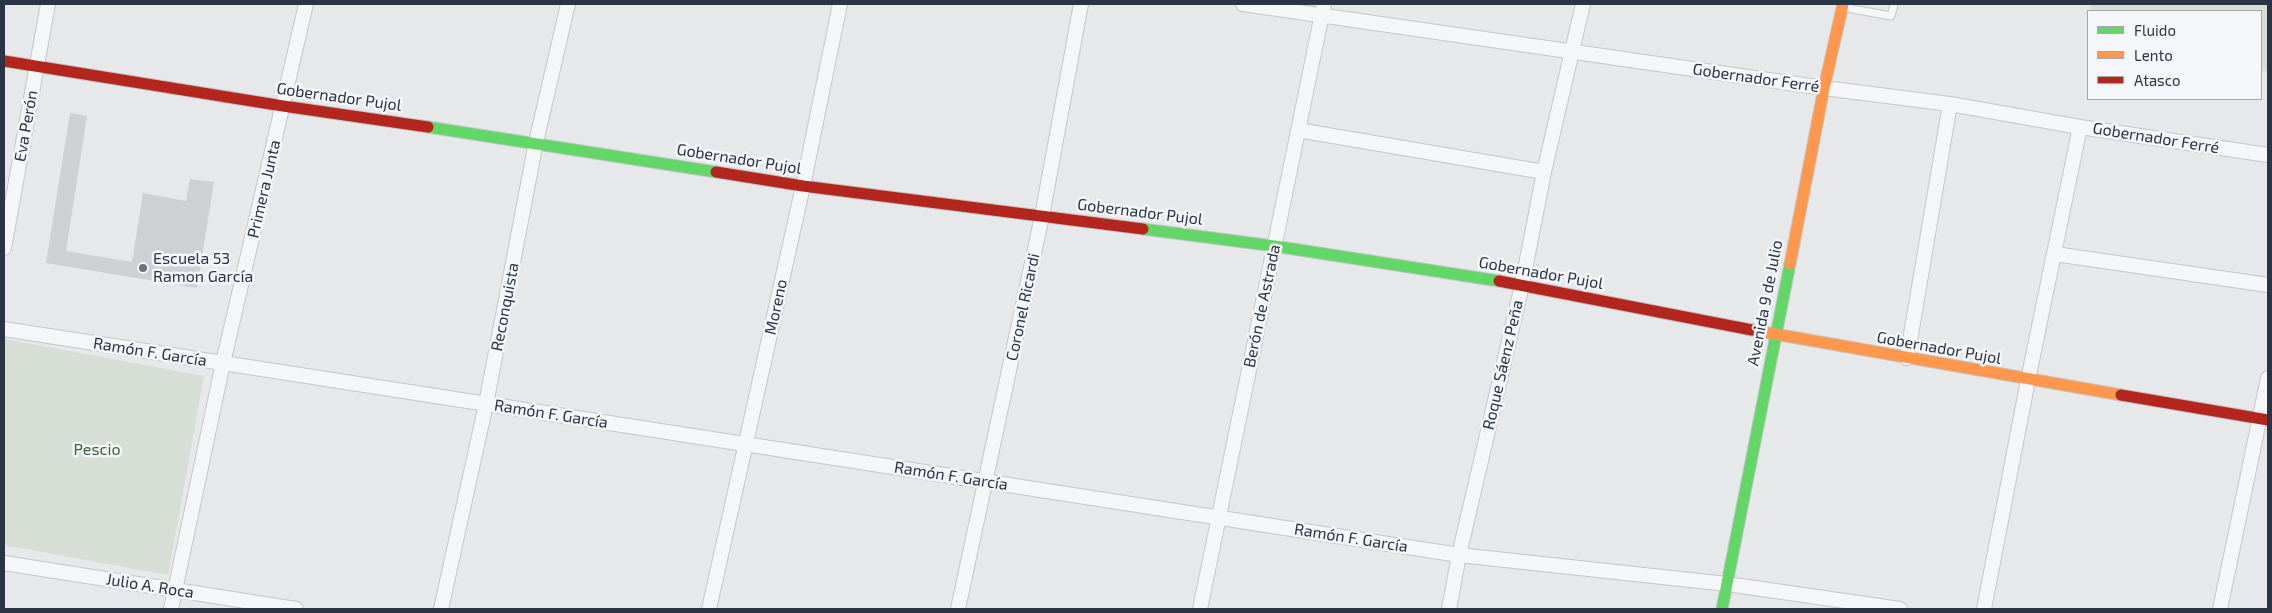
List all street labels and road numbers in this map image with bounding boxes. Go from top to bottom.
street label: Gobernador Ferré [1691,60,1821,96]
street label: Gobernador Pujol [275,79,403,115]
street label: Eva Perón [10,89,42,163]
street label: Gobernador Ferré [2091,119,2221,157]
street label: Primera Junta [243,138,285,240]
street label: Gobernador Pujol [675,140,803,178]
street label: Gobernador Pujol [1076,195,1204,229]
street label: Avenida 9 de Julio [1743,238,1787,368]
street label: Berón de Astrada [1240,243,1284,369]
street label: Coronel Ricardi [1002,251,1044,363]
street label: Gobernador Pujol [1477,253,1605,293]
street label: Reconquista [487,261,523,353]
street label: Moreno [761,277,791,337]
street label: Roque Sáenz Peña [1479,298,1527,432]
street label: Gobernador Pujol [1875,328,2003,368]
street label: Ramón F. García [92,334,208,370]
street label: Ramón F. García [493,396,609,432]
street label: Ramón F. García [893,458,1009,494]
street label: Ramón F. García [1293,520,1409,556]
street label: Julio A. Roca [105,570,195,602]

